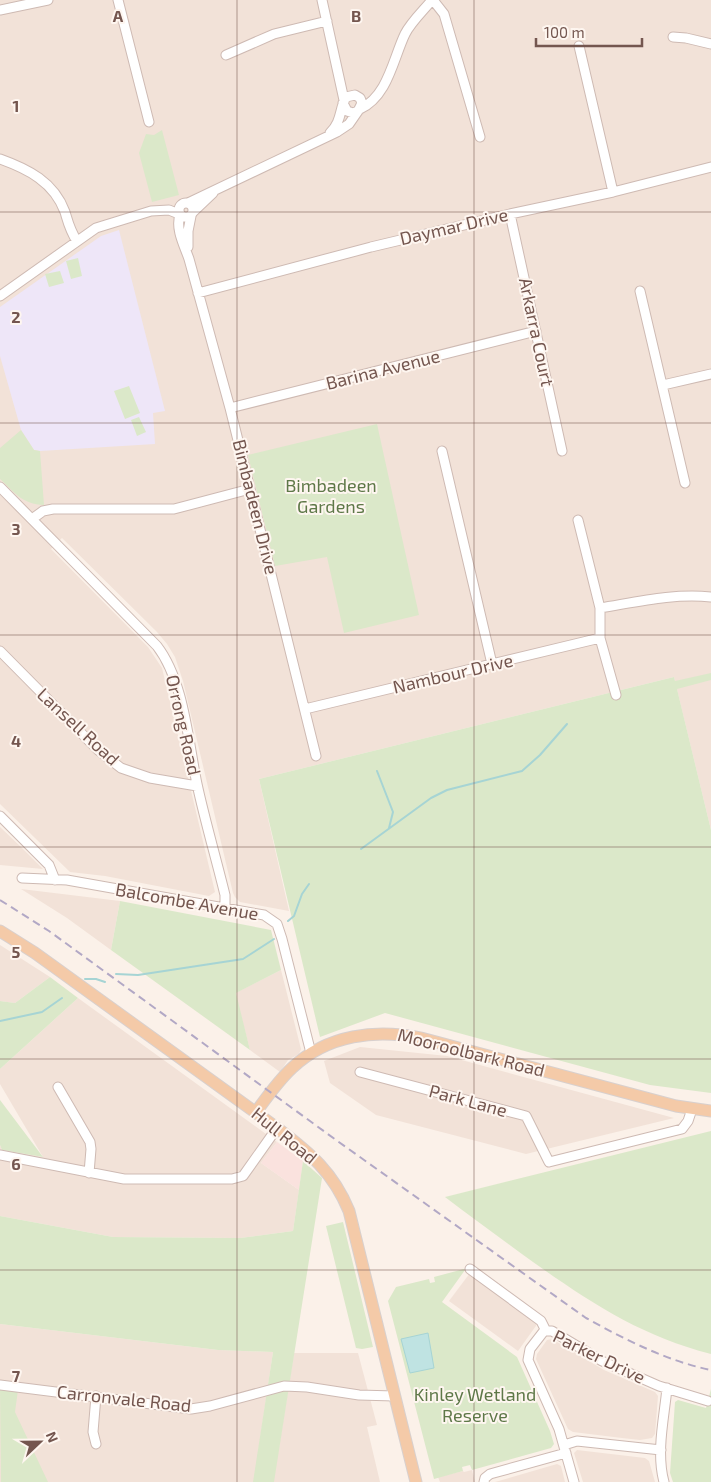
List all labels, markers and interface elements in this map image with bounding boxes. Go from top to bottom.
text: A [113,6,124,25]
text: B [351,6,361,25]
scale bar [536,15,642,47]
text: 100 m [544,23,585,41]
text: 1 [13,96,19,115]
street label: Daymar Drive [397,203,510,249]
street label: Arkarra Court [515,275,559,388]
text: 2 [11,307,21,326]
street label: Barina Avenue [323,344,442,394]
street label: Bimbadeen Drive [229,437,283,577]
park label: Bimbadeen Gardens [285,474,377,517]
text: 3 [11,519,21,538]
street label: Nambour Drive [391,649,515,698]
street label: Orrong Road [162,672,206,777]
street label: Lansell Road [33,683,124,770]
text: 4 [11,731,21,750]
street label: Balcombe Avenue [114,878,260,924]
text: 5 [12,942,21,961]
street label: Mooroolbark Road [395,1023,547,1081]
street label: Park Lane [427,1079,510,1121]
street label: Hull Road [247,1102,322,1168]
text: 6 [11,1154,21,1173]
street label: Parker Drive [550,1324,649,1388]
text: 7 [12,1366,21,1385]
street label: Carronvale Road [56,1380,192,1416]
park label: Kinley Wetland Reserve [414,1383,536,1426]
north arrow [15,1417,65,1467]
text: N [43,1429,62,1445]

